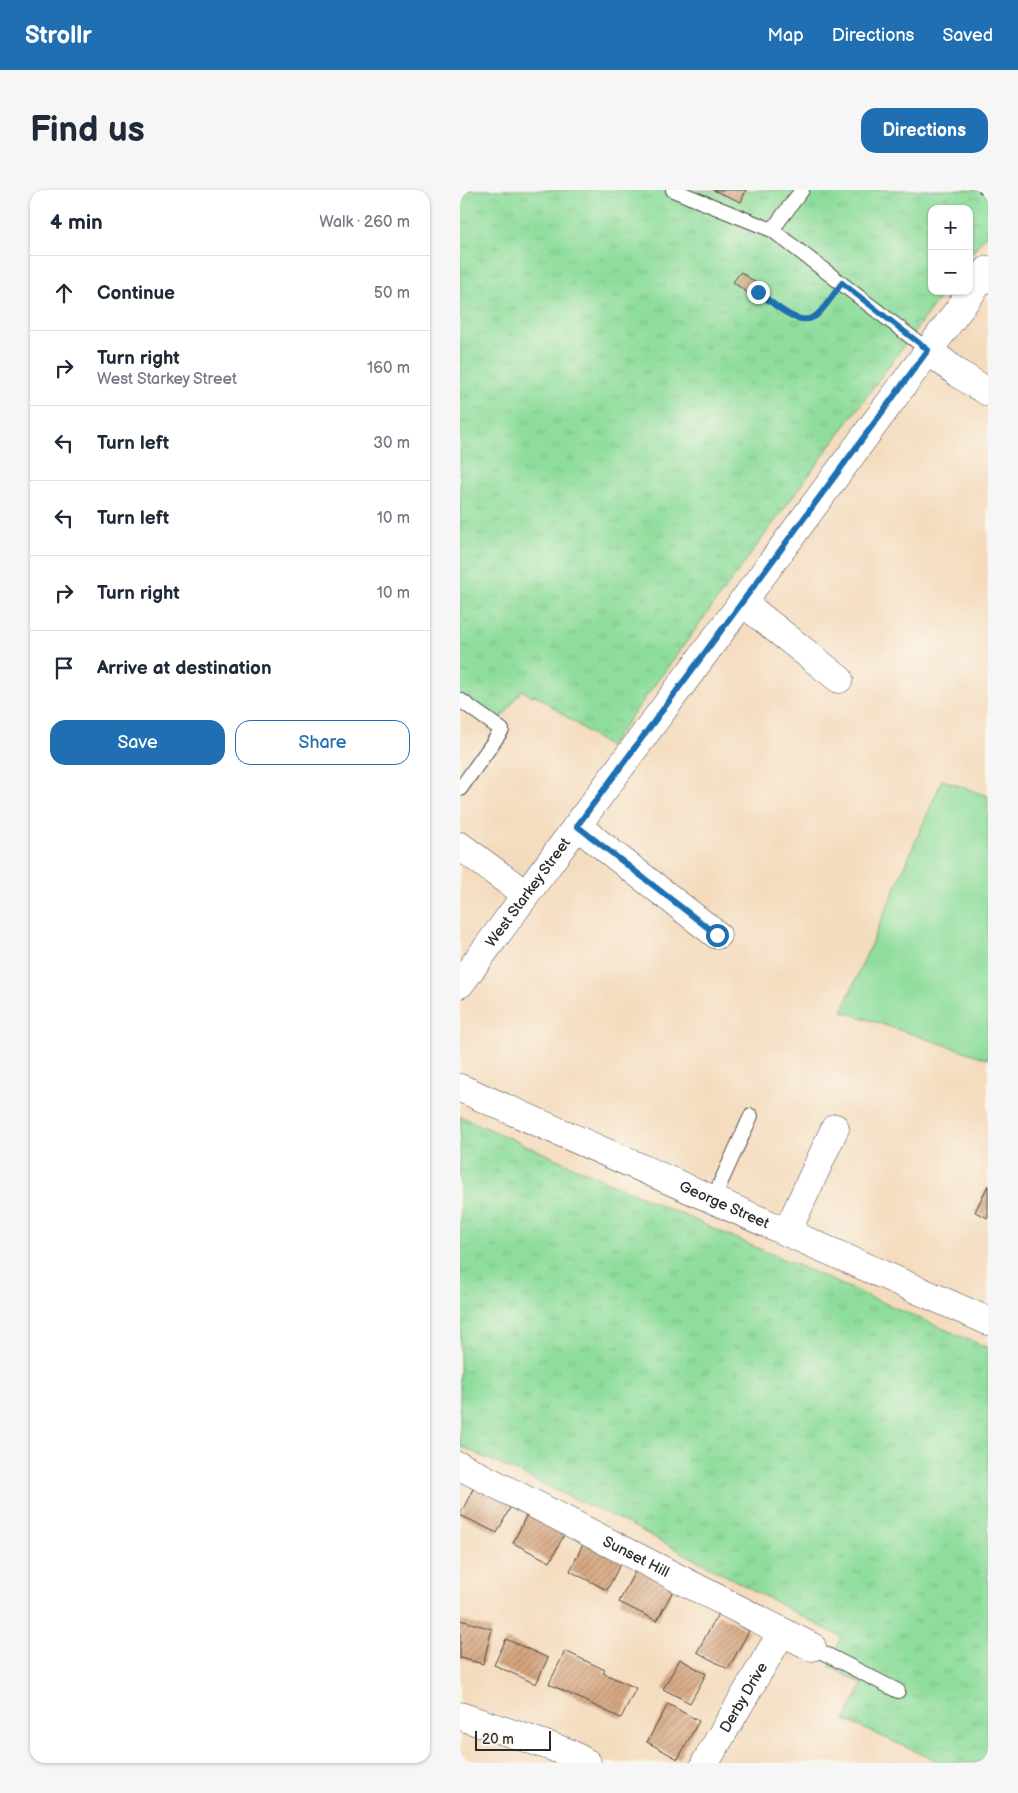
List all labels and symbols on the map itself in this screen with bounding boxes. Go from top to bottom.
route end [747,281,770,304]
street label: West Starkey Street [481,834,575,951]
route start [706,924,729,947]
street label: George Street [676,1177,772,1233]
street label: Sunset Hill [599,1532,672,1582]
street label: Derby Drive [716,1659,772,1736]
scale bar [475,1728,551,1751]

